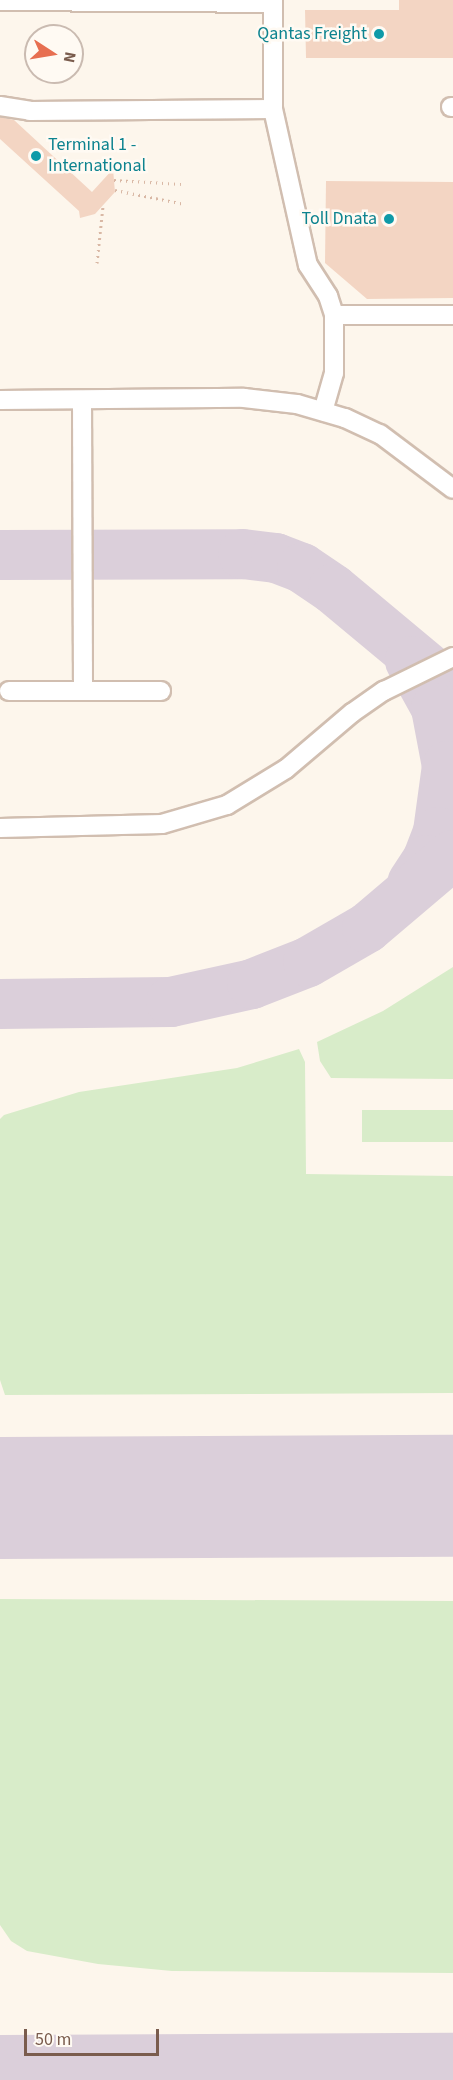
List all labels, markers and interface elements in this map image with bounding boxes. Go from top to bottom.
place label: Qantas Freight [257,23,367,45]
north arrow [24,24,84,84]
marker: Qantas Freight [372,27,386,41]
text: N [58,50,82,65]
place label: Terminal 1 - International [48,135,146,178]
marker: Terminal 1 - International [29,149,43,163]
place label: Toll Dnata [301,208,377,230]
marker: Toll Dnata [382,212,396,226]
scale bar [27,2017,162,2055]
text: 50 m [35,2027,71,2052]

